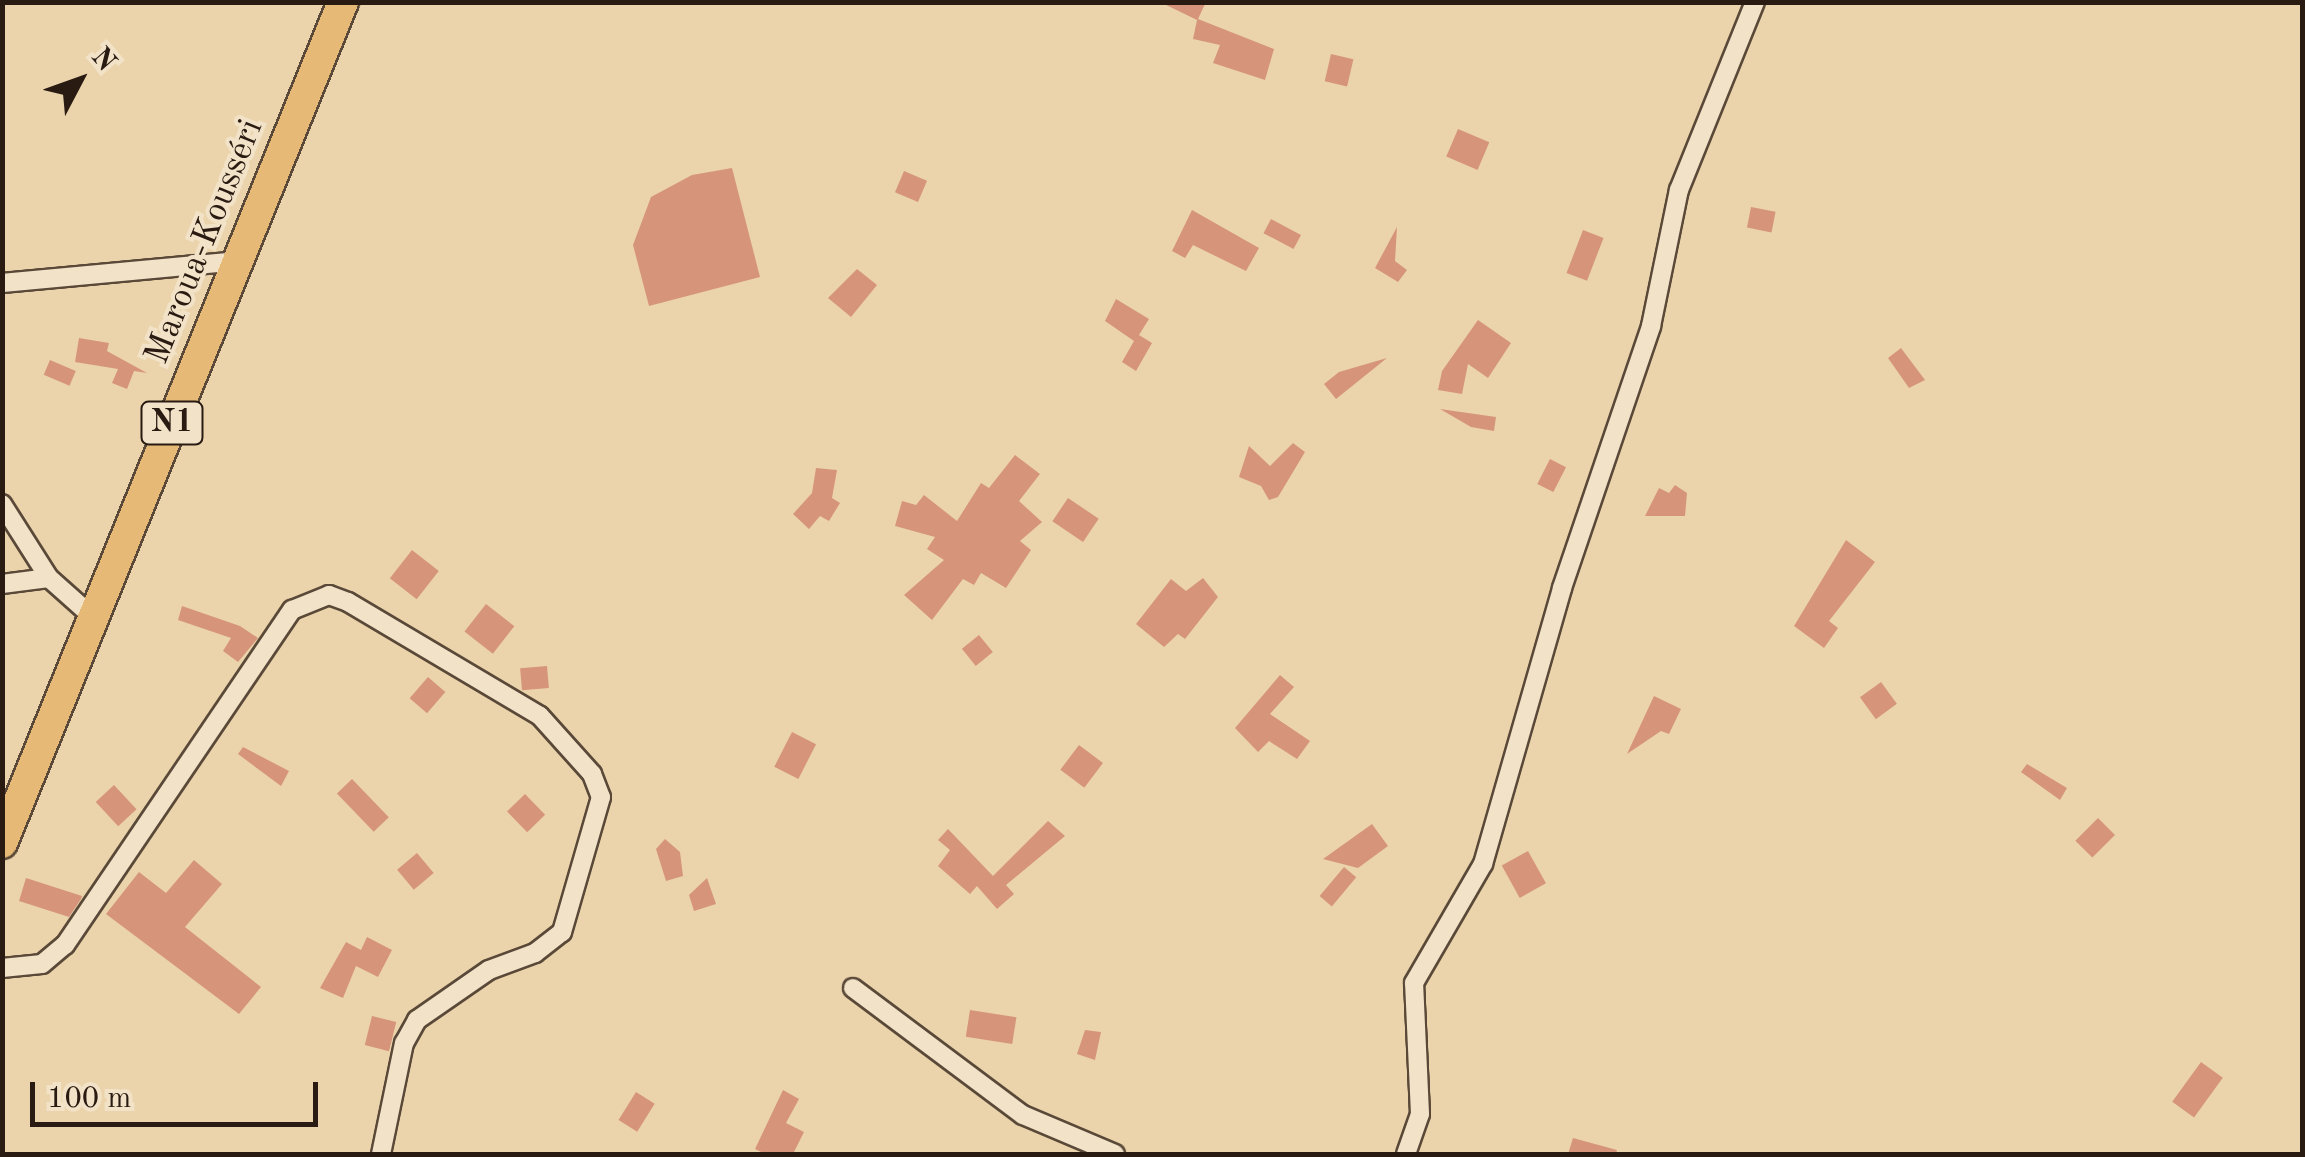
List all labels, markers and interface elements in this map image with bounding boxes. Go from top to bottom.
north arrow [30,30,130,130]
text: N [85,43,120,78]
street label: Maroua-Kousséri [137,114,273,370]
road number: N1 [140,396,204,450]
scale bar [35,1062,322,1124]
text: 100 m [47,1084,131,1114]

